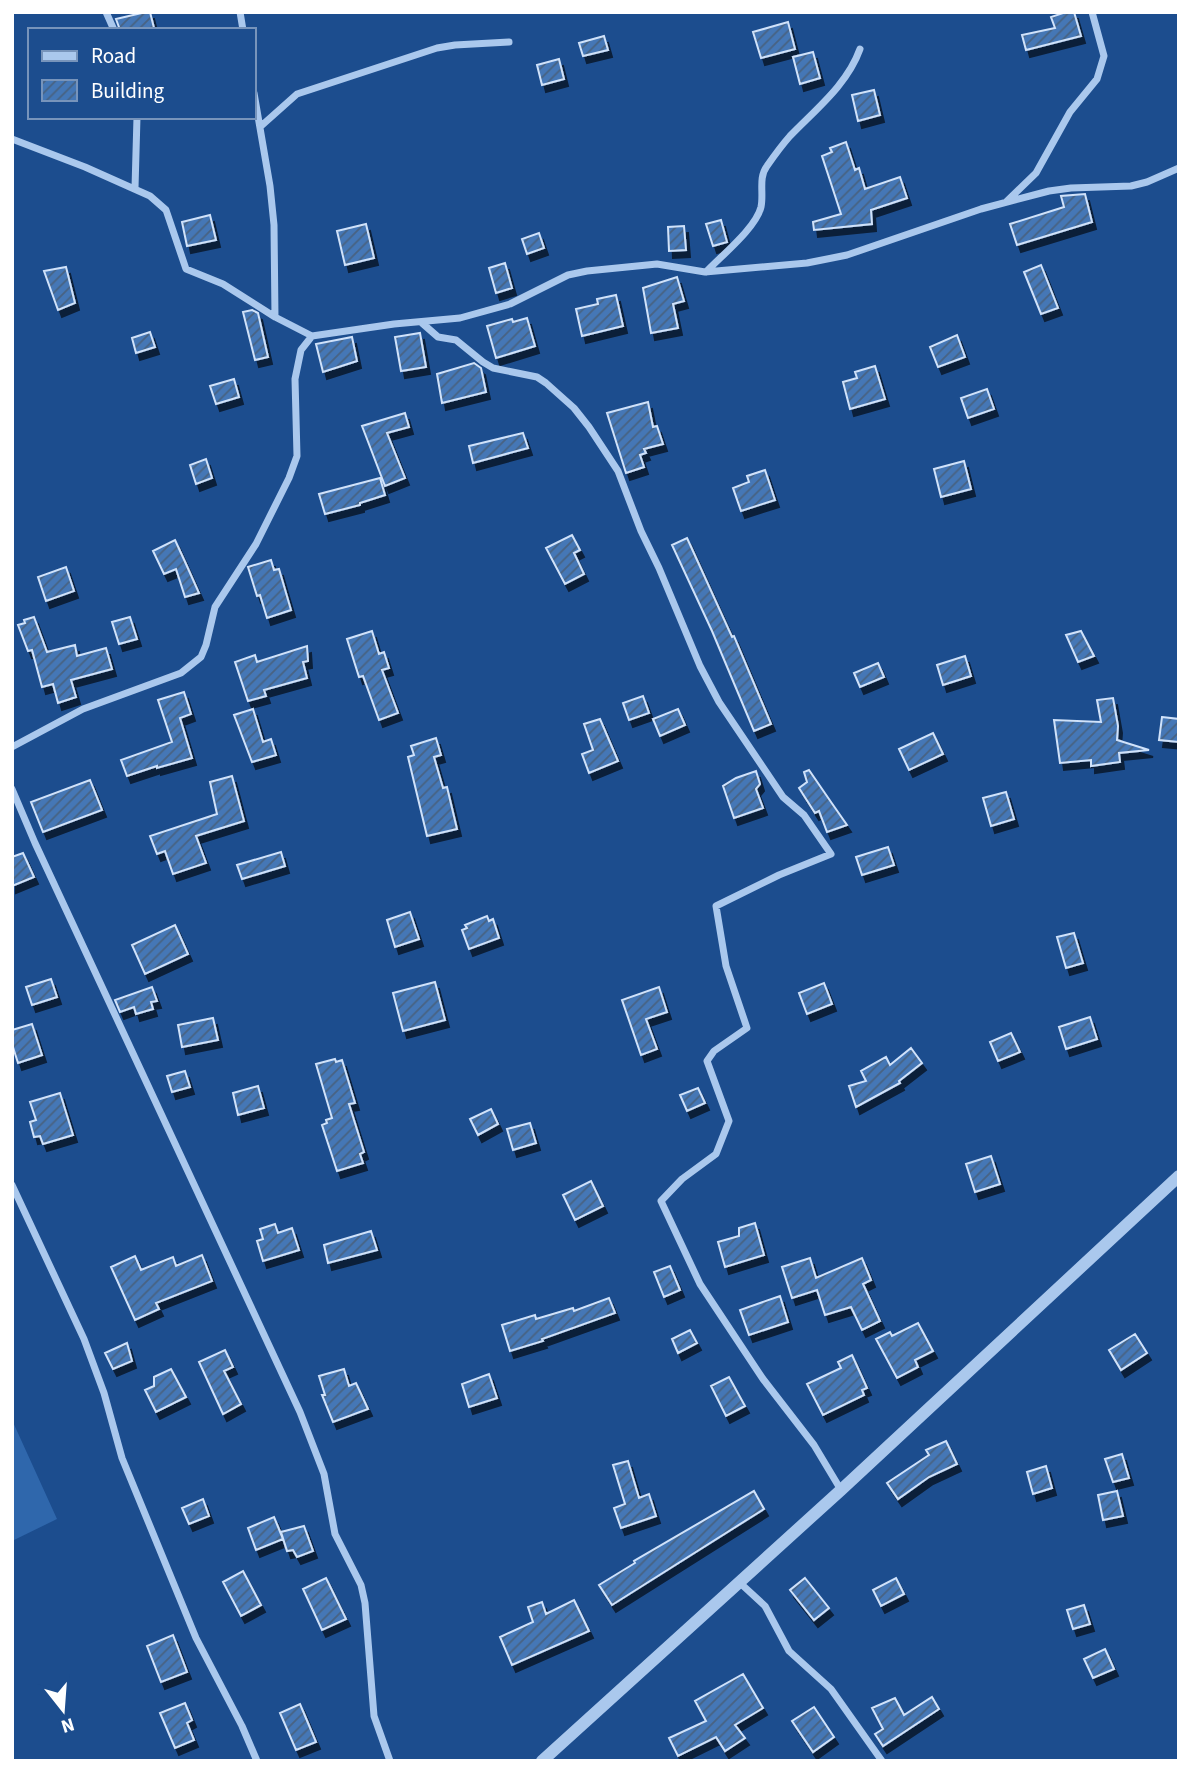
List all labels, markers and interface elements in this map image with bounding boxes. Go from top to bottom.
legend [28,28,256,119]
text: Road [91,41,136,71]
text: Building [91,76,165,106]
north arrow [28,1675,98,1745]
text: N [58,1710,78,1740]

